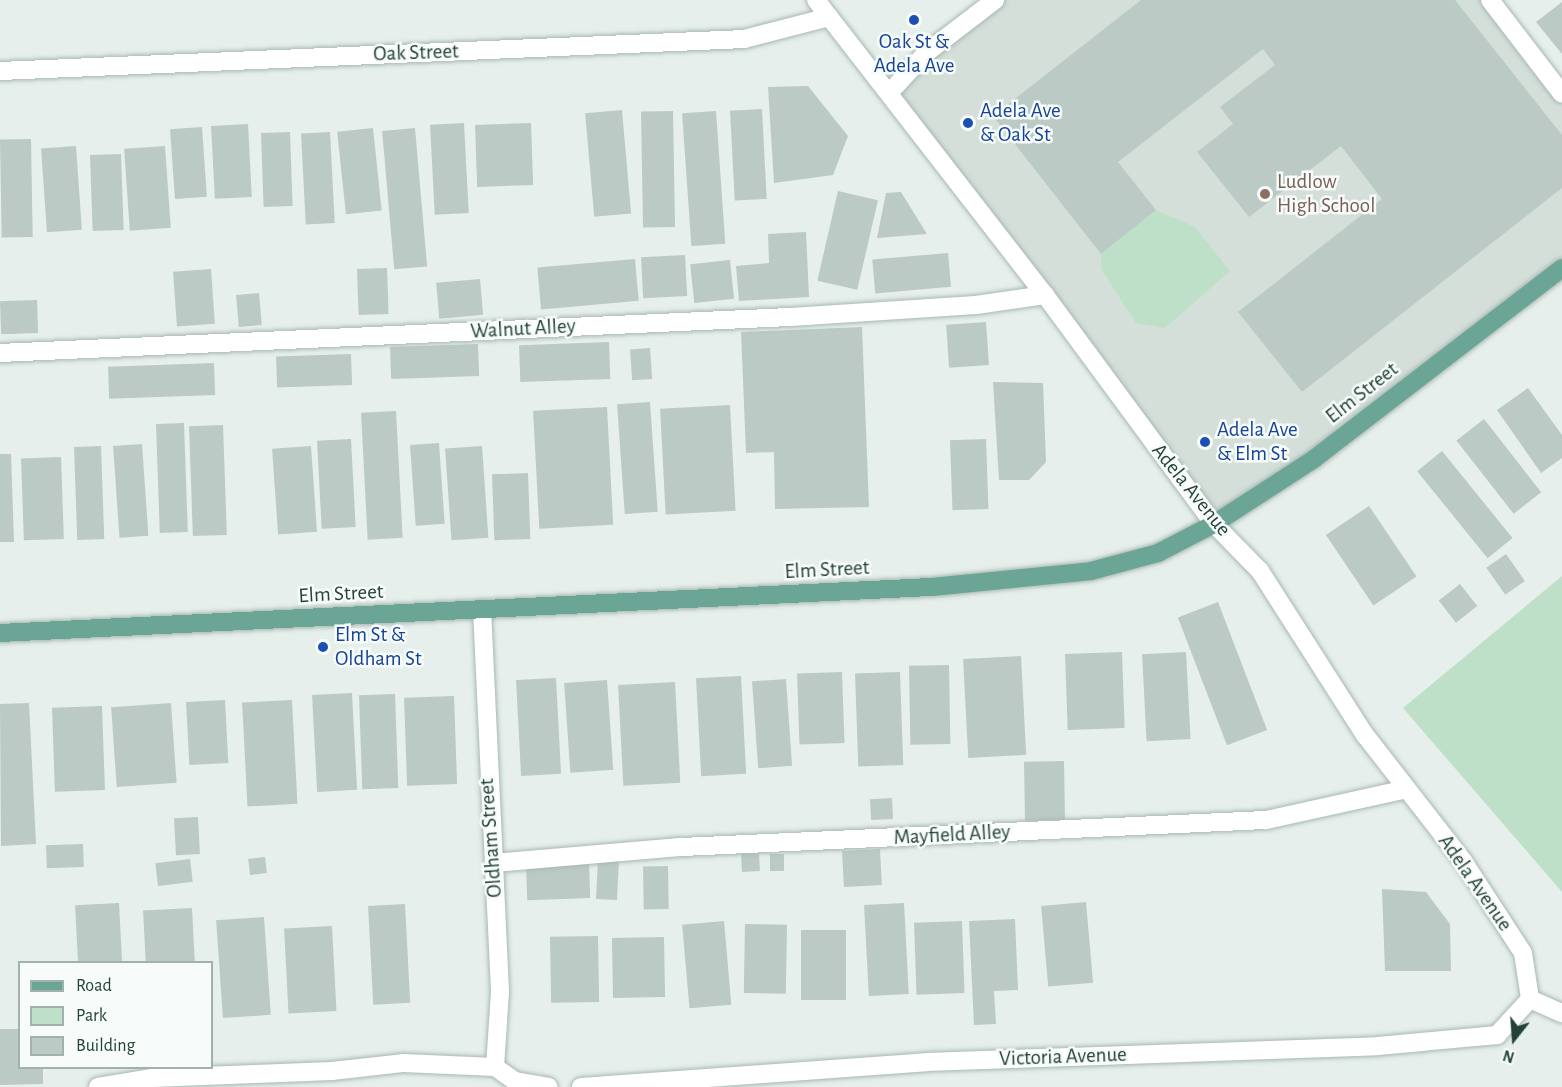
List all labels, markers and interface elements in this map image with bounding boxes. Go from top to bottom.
marker: Oak St & Adela Ave [907,13,921,27]
place label: Oak St & Adela Ave [874,29,954,79]
street label: Oak Street [373,39,459,67]
place label: Adela Ave & Oak St [980,98,1061,148]
marker: Adela Ave & Oak St [961,116,975,130]
place label: Ludlow High School [1277,169,1375,219]
marker: Ludlow High School [1258,187,1272,201]
street label: Walnut Alley [470,314,576,344]
street label: Elm Street [1321,357,1403,429]
place label: Adela Ave & Elm St [1217,417,1298,467]
marker: Adela Ave & Elm St [1198,435,1212,449]
street label: Adela Avenue [1146,439,1236,541]
street label: Elm Street [784,555,870,585]
street label: Elm Street [298,579,384,609]
place label: Elm St & Oldham St [335,622,422,672]
marker: Elm St & Oldham St [316,640,330,654]
street label: Oldham Street [474,778,508,898]
street label: Mayfield Alley [893,819,1011,851]
street label: Adela Avenue [1433,830,1517,936]
legend [18,961,213,1069]
text: Road [76,977,112,995]
text: Park [76,1007,107,1025]
north arrow [1484,1009,1544,1069]
text: Building [76,1037,135,1055]
street label: Victoria Avenue [999,1042,1127,1072]
text: N [1501,1047,1516,1065]

